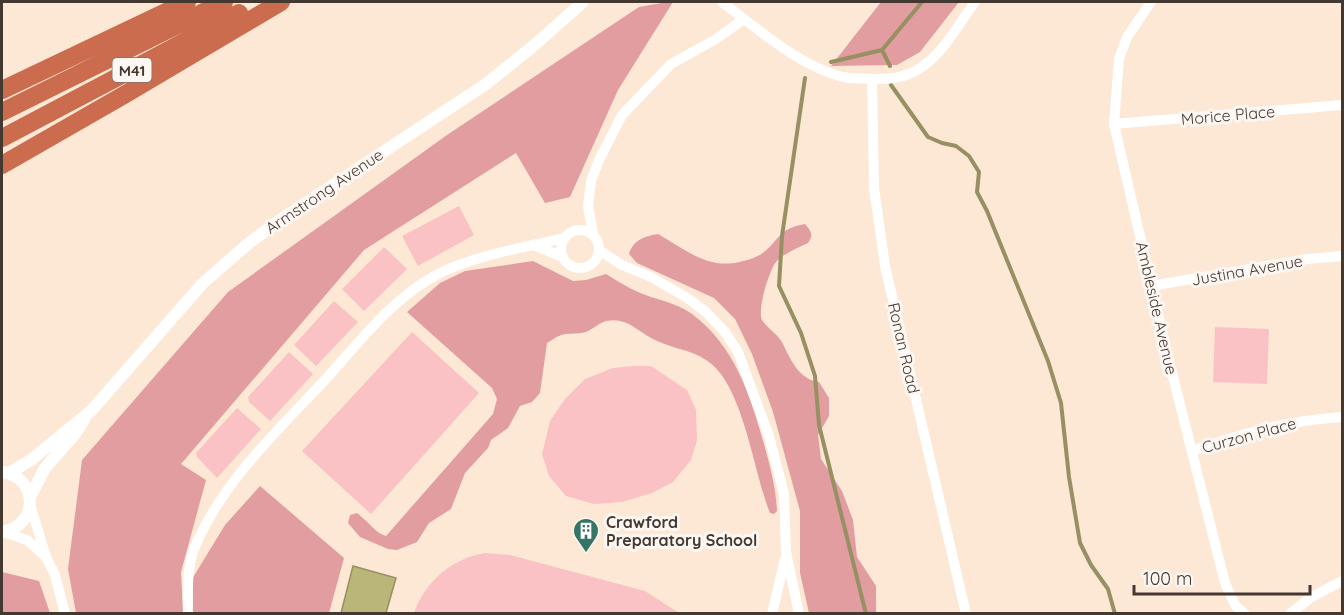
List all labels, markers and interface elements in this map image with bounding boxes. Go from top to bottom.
road number: M41 [112,58,152,82]
street label: Morice Place [1180,101,1276,129]
street label: Armstrong Avenue [261,144,387,238]
street label: Ambleside Avenue [1132,240,1182,376]
street label: Justina Avenue [1190,250,1304,290]
street label: Ronan Road [884,301,924,395]
street label: Curzon Place [1200,413,1298,457]
place label: Crawford Preparatory School [606,512,757,550]
building icon: Crawford Preparatory School [571,516,601,554]
scale bar [1134,558,1310,596]
text: 100 m [1143,567,1192,590]

